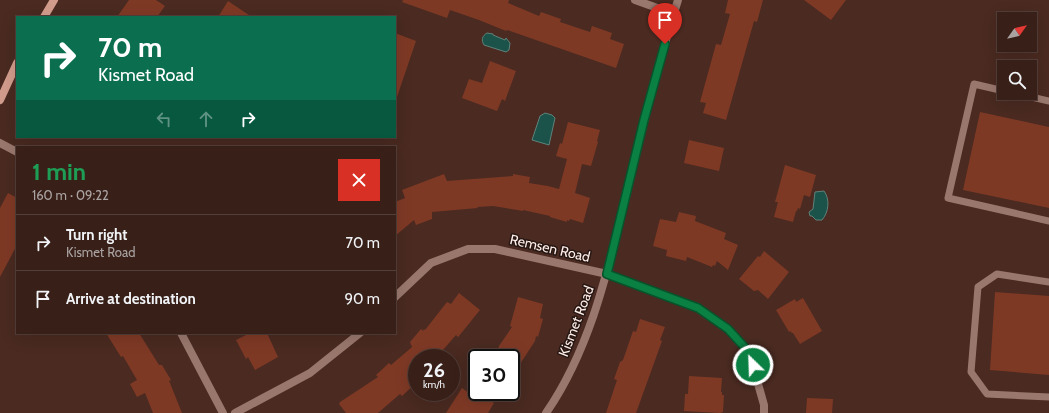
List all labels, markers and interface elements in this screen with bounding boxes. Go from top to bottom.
pin [648,3,682,44]
icon: arrive [654,9,676,31]
north arrow [997,12,1037,52]
map controls [997,12,1037,100]
text: 70 m [98,30,162,64]
icon: right [32,32,84,84]
button: search [997,60,1037,100]
text: Kismet Road [98,64,194,86]
icon: left [153,108,175,130]
icon: ahead [195,108,217,130]
icon: right [237,108,259,130]
text: 1 min [32,157,86,186]
button: close [338,159,380,201]
text: 160 m · 09:22 [32,187,109,203]
text: Turn right [66,226,127,244]
street label: Remsen Road [508,230,592,266]
icon: right [32,232,54,254]
text: 70 m [346,234,380,252]
text: Kismet Road [66,244,135,260]
street label: Kismet Road [554,283,598,359]
icon: arrive [32,288,54,310]
text: Arrive at destination [66,290,196,308]
text: 90 m [344,290,380,308]
position arrow [732,344,774,386]
speed limit sign: 30 [468,349,520,401]
text: 26 [423,358,445,382]
text: km/h [423,378,445,391]

